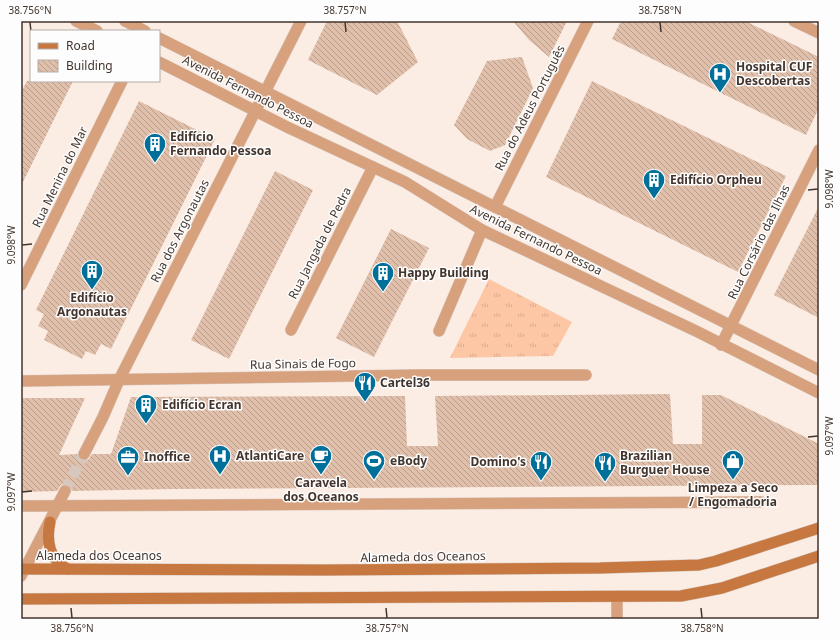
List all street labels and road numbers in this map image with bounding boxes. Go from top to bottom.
street label: Rua do Adeus Português [490,42,569,174]
street label: Avenida Fernando Pessoa [180,51,317,132]
street label: Rua Menina do Mar [28,123,91,230]
street label: Rua dos Argonautas [146,176,213,285]
street label: Rua Corsário das Ilhas [723,181,794,302]
street label: Rua Jangada de Pedra [284,184,355,302]
street label: Avenida Fernando Pessoa [467,200,605,279]
street label: Rua Sinais de Fogo [250,354,356,373]
street label: Alameda dos Oceanos [36,547,162,564]
street label: Alameda dos Oceanos [360,547,486,566]

